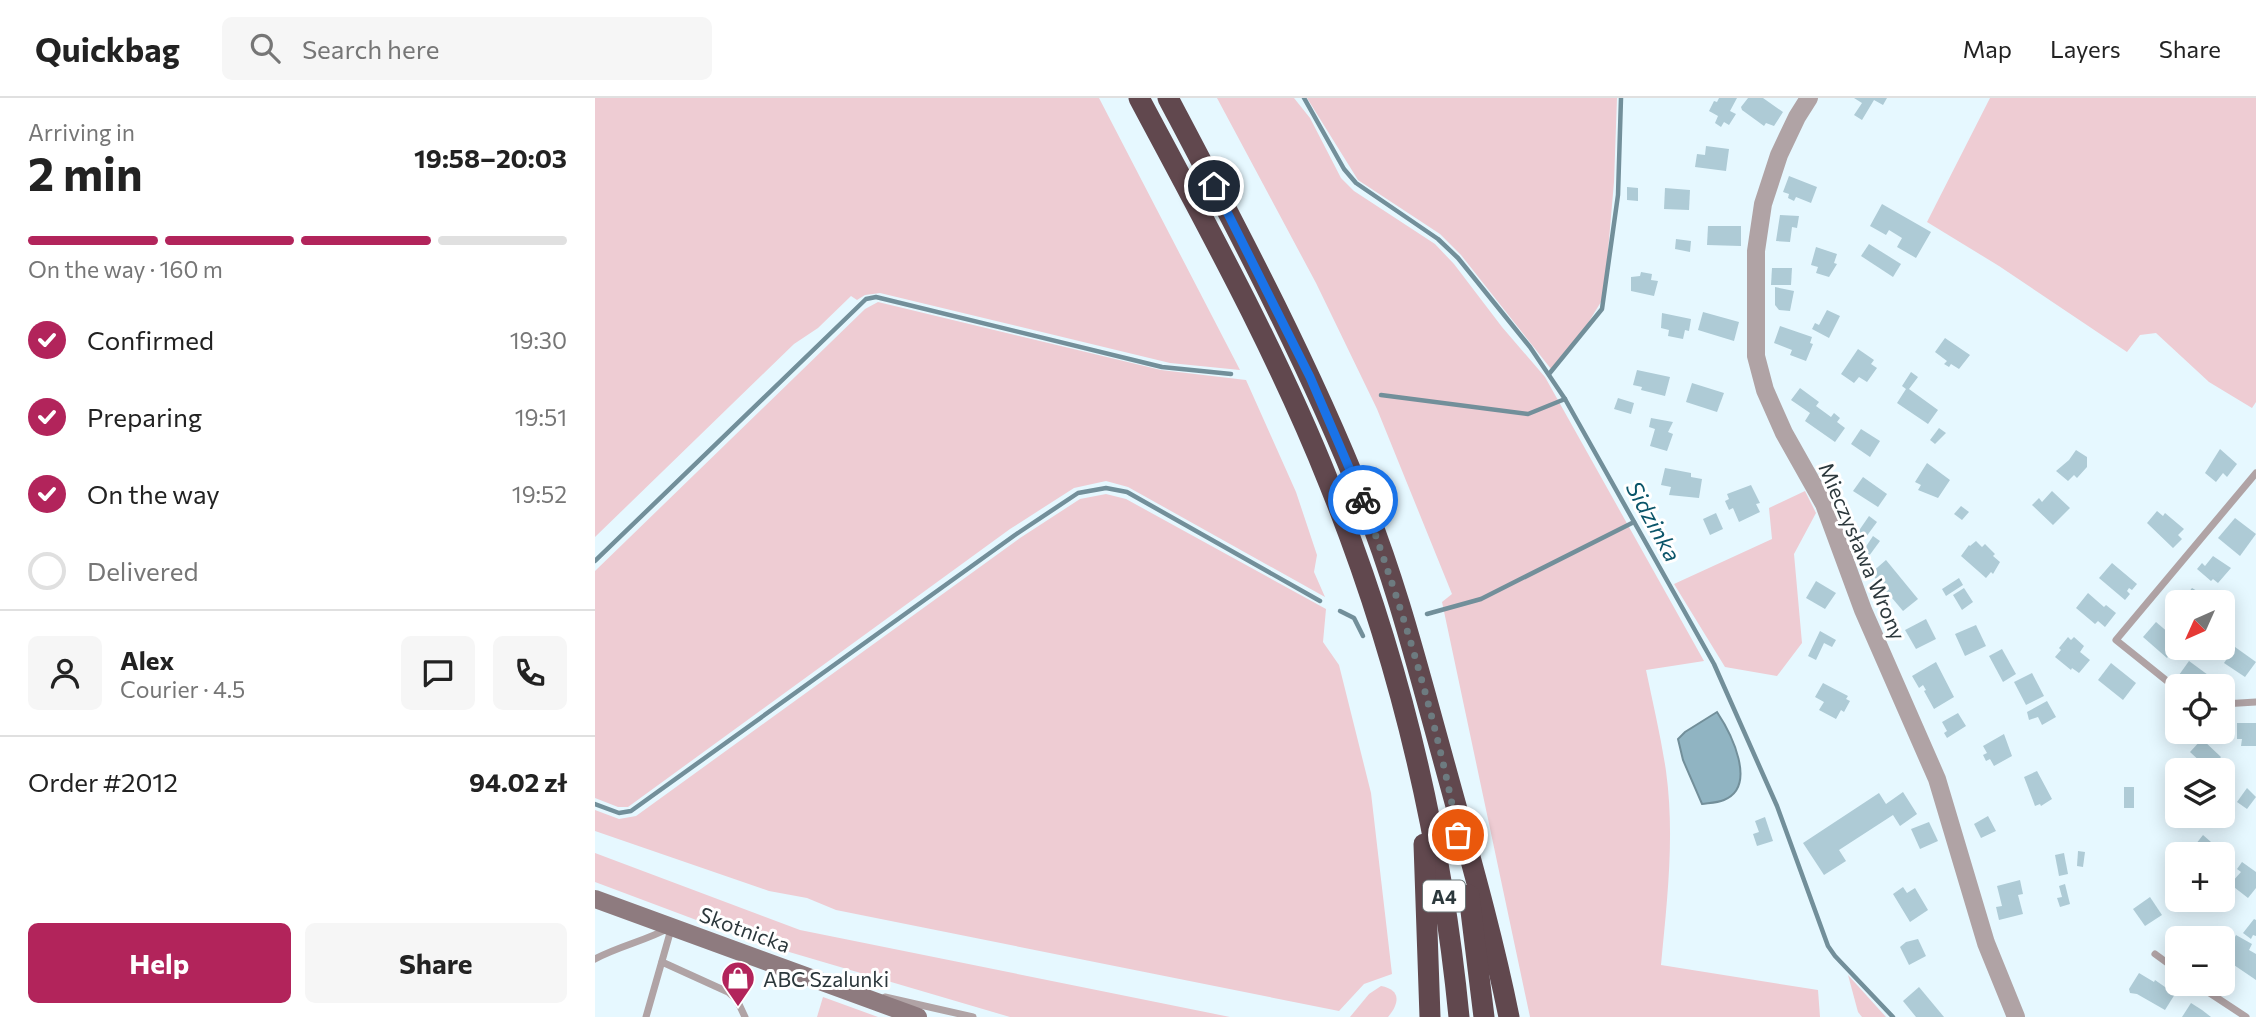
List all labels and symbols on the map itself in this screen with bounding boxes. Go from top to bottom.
pin [1184,156,1244,216]
street label: Mieczysława Wrony [1814,459,1912,643]
courier [1328,465,1398,535]
water label: Sidzinka [1621,476,1687,566]
north arrow [2165,590,2235,660]
pin [1428,805,1488,865]
road number: A4 [1423,880,1465,912]
street label: Skotnicka [696,901,794,957]
shop icon: ABC Szalunki [719,959,757,1008]
place label: ABC Szalunki [763,966,889,991]

